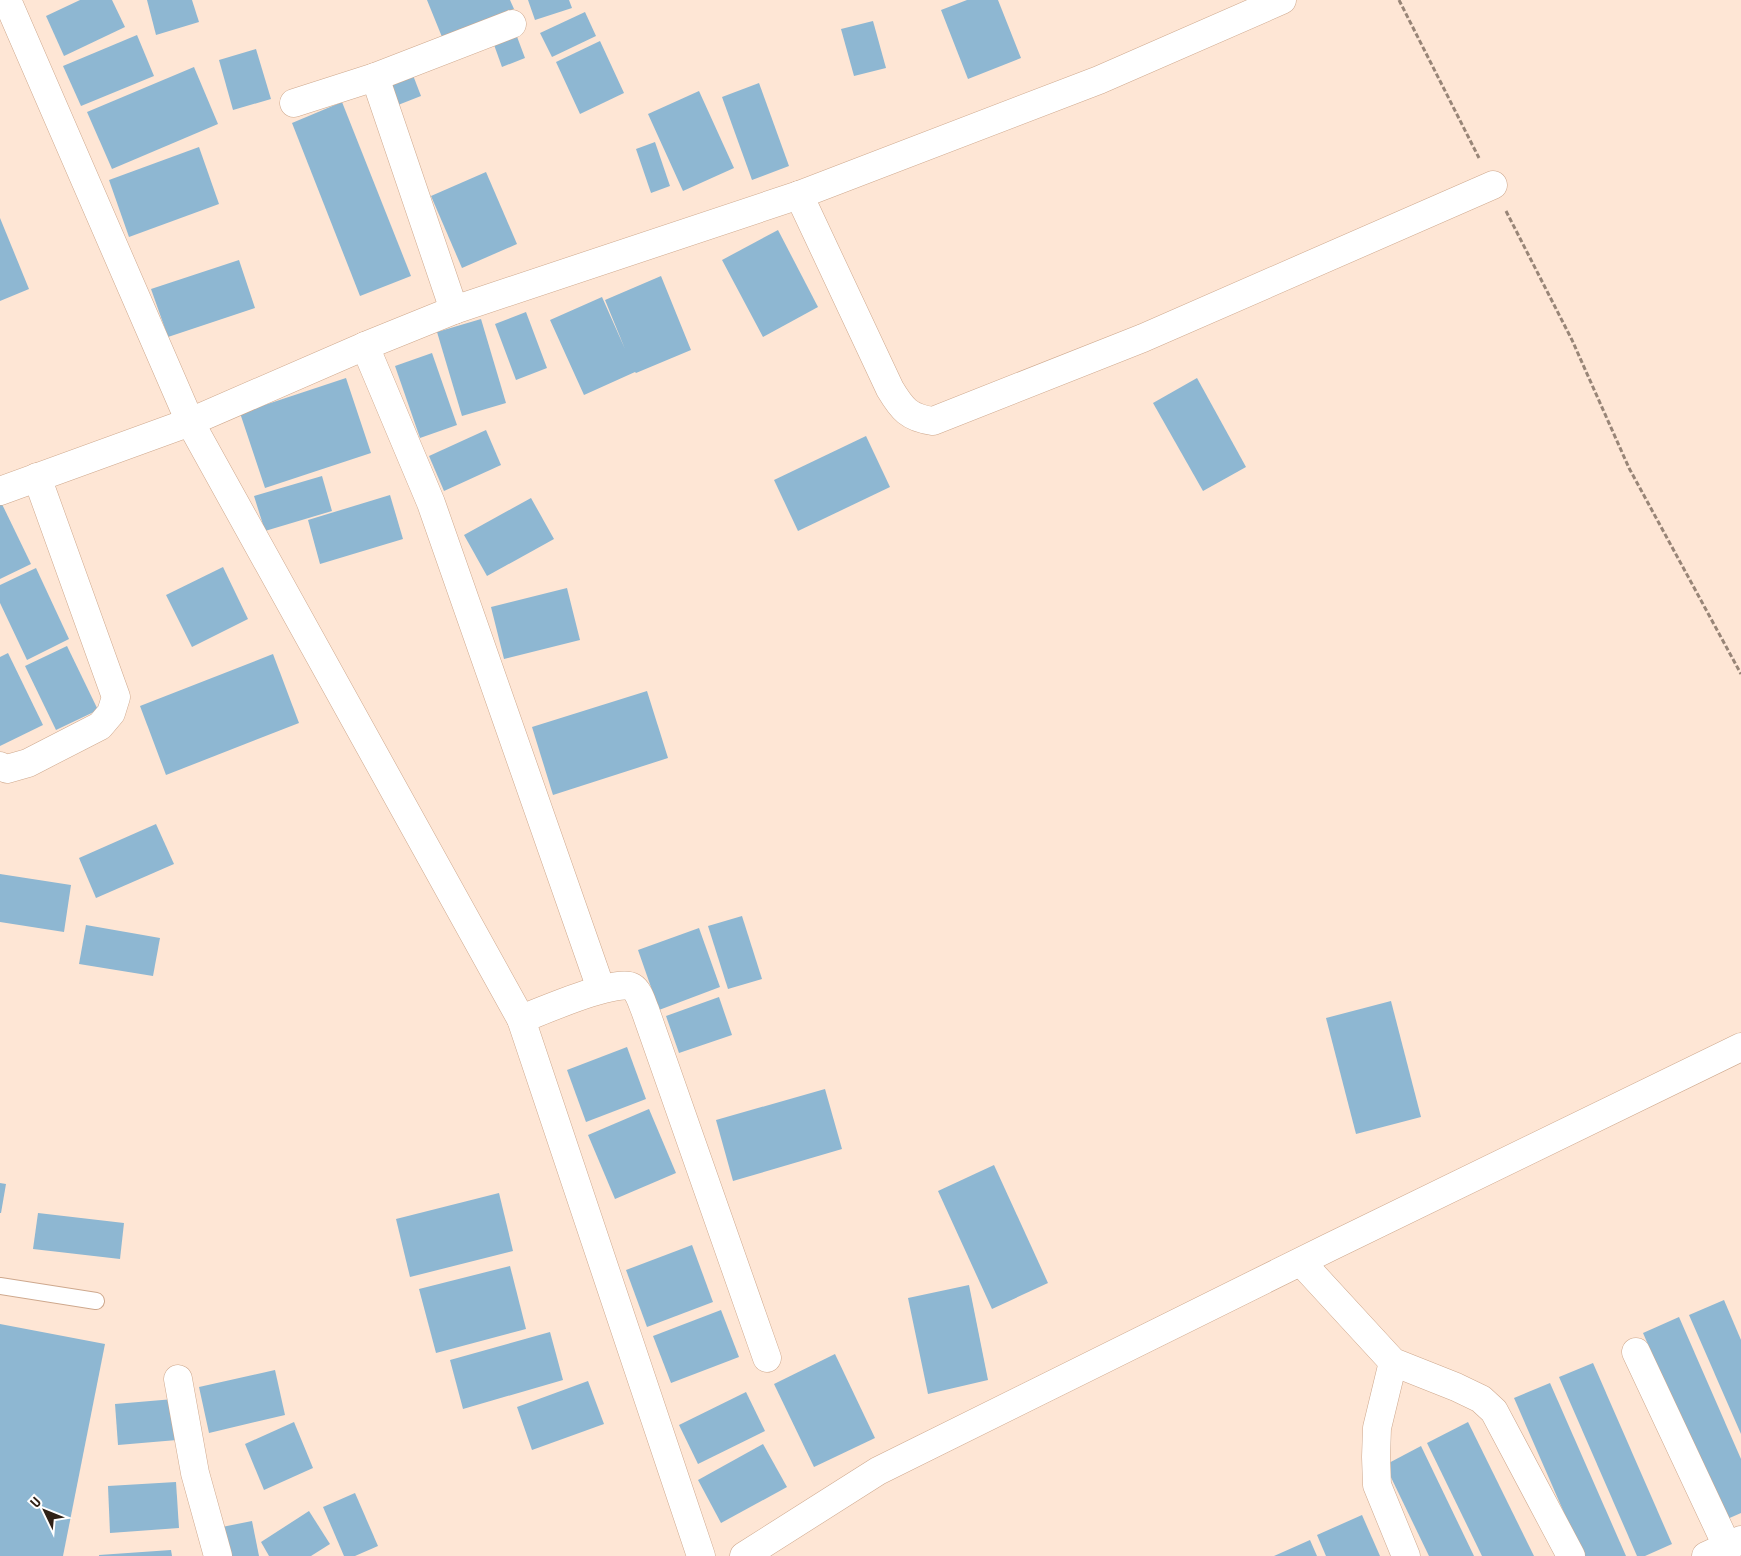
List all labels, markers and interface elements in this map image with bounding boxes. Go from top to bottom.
north arrow [20,1486,70,1536]
text: U [27,1494,44,1511]

